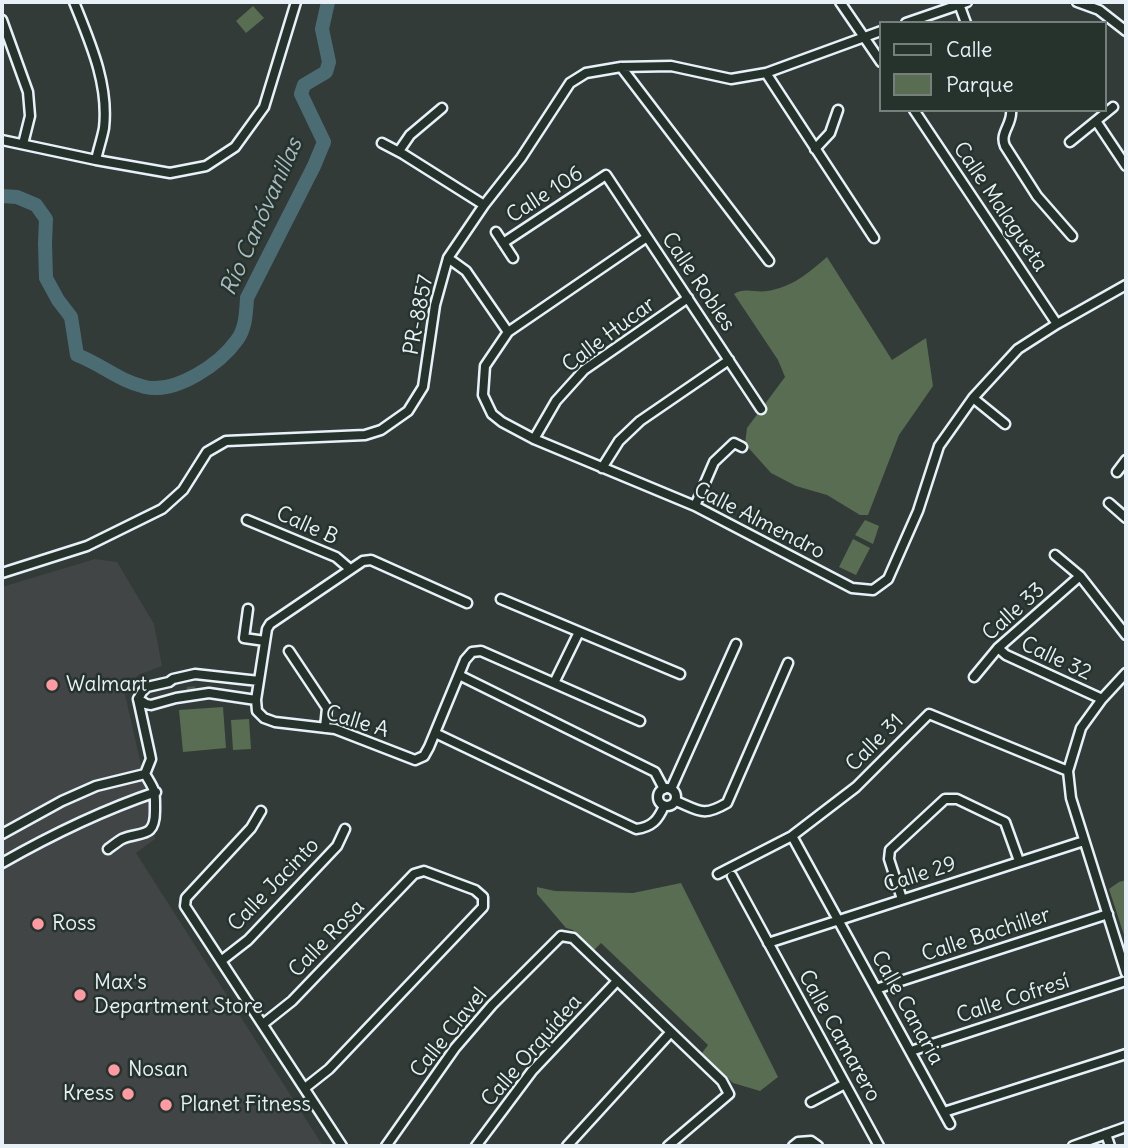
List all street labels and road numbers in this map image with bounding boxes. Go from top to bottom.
street label: Calle Malagueta [947,137,1053,277]
street label: Calle 106 [502,161,588,229]
street label: Calle Robles [656,228,740,336]
street label: PR-8857 [399,273,439,357]
street label: Calle Hucar [558,292,660,378]
street label: Calle Almendro [689,477,829,565]
street label: Calle B [272,501,342,551]
street label: Calle 33 [978,577,1050,647]
street label: Calle 32 [1017,632,1095,686]
street label: Calle A [322,700,392,744]
street label: Calle 31 [841,709,909,777]
street label: Calle Jacinto [223,833,325,937]
street label: Calle 29 [880,851,960,899]
street label: Calle Rosa [284,895,370,983]
street label: Calle Bachiller [918,902,1054,968]
street label: Calle Canaria [865,947,949,1069]
street label: Calle Camarero [792,966,886,1106]
street label: Calle Cofresí [953,969,1073,1029]
street label: Calle Clavel [405,983,493,1083]
street label: Calle Orquídea [477,990,587,1112]

